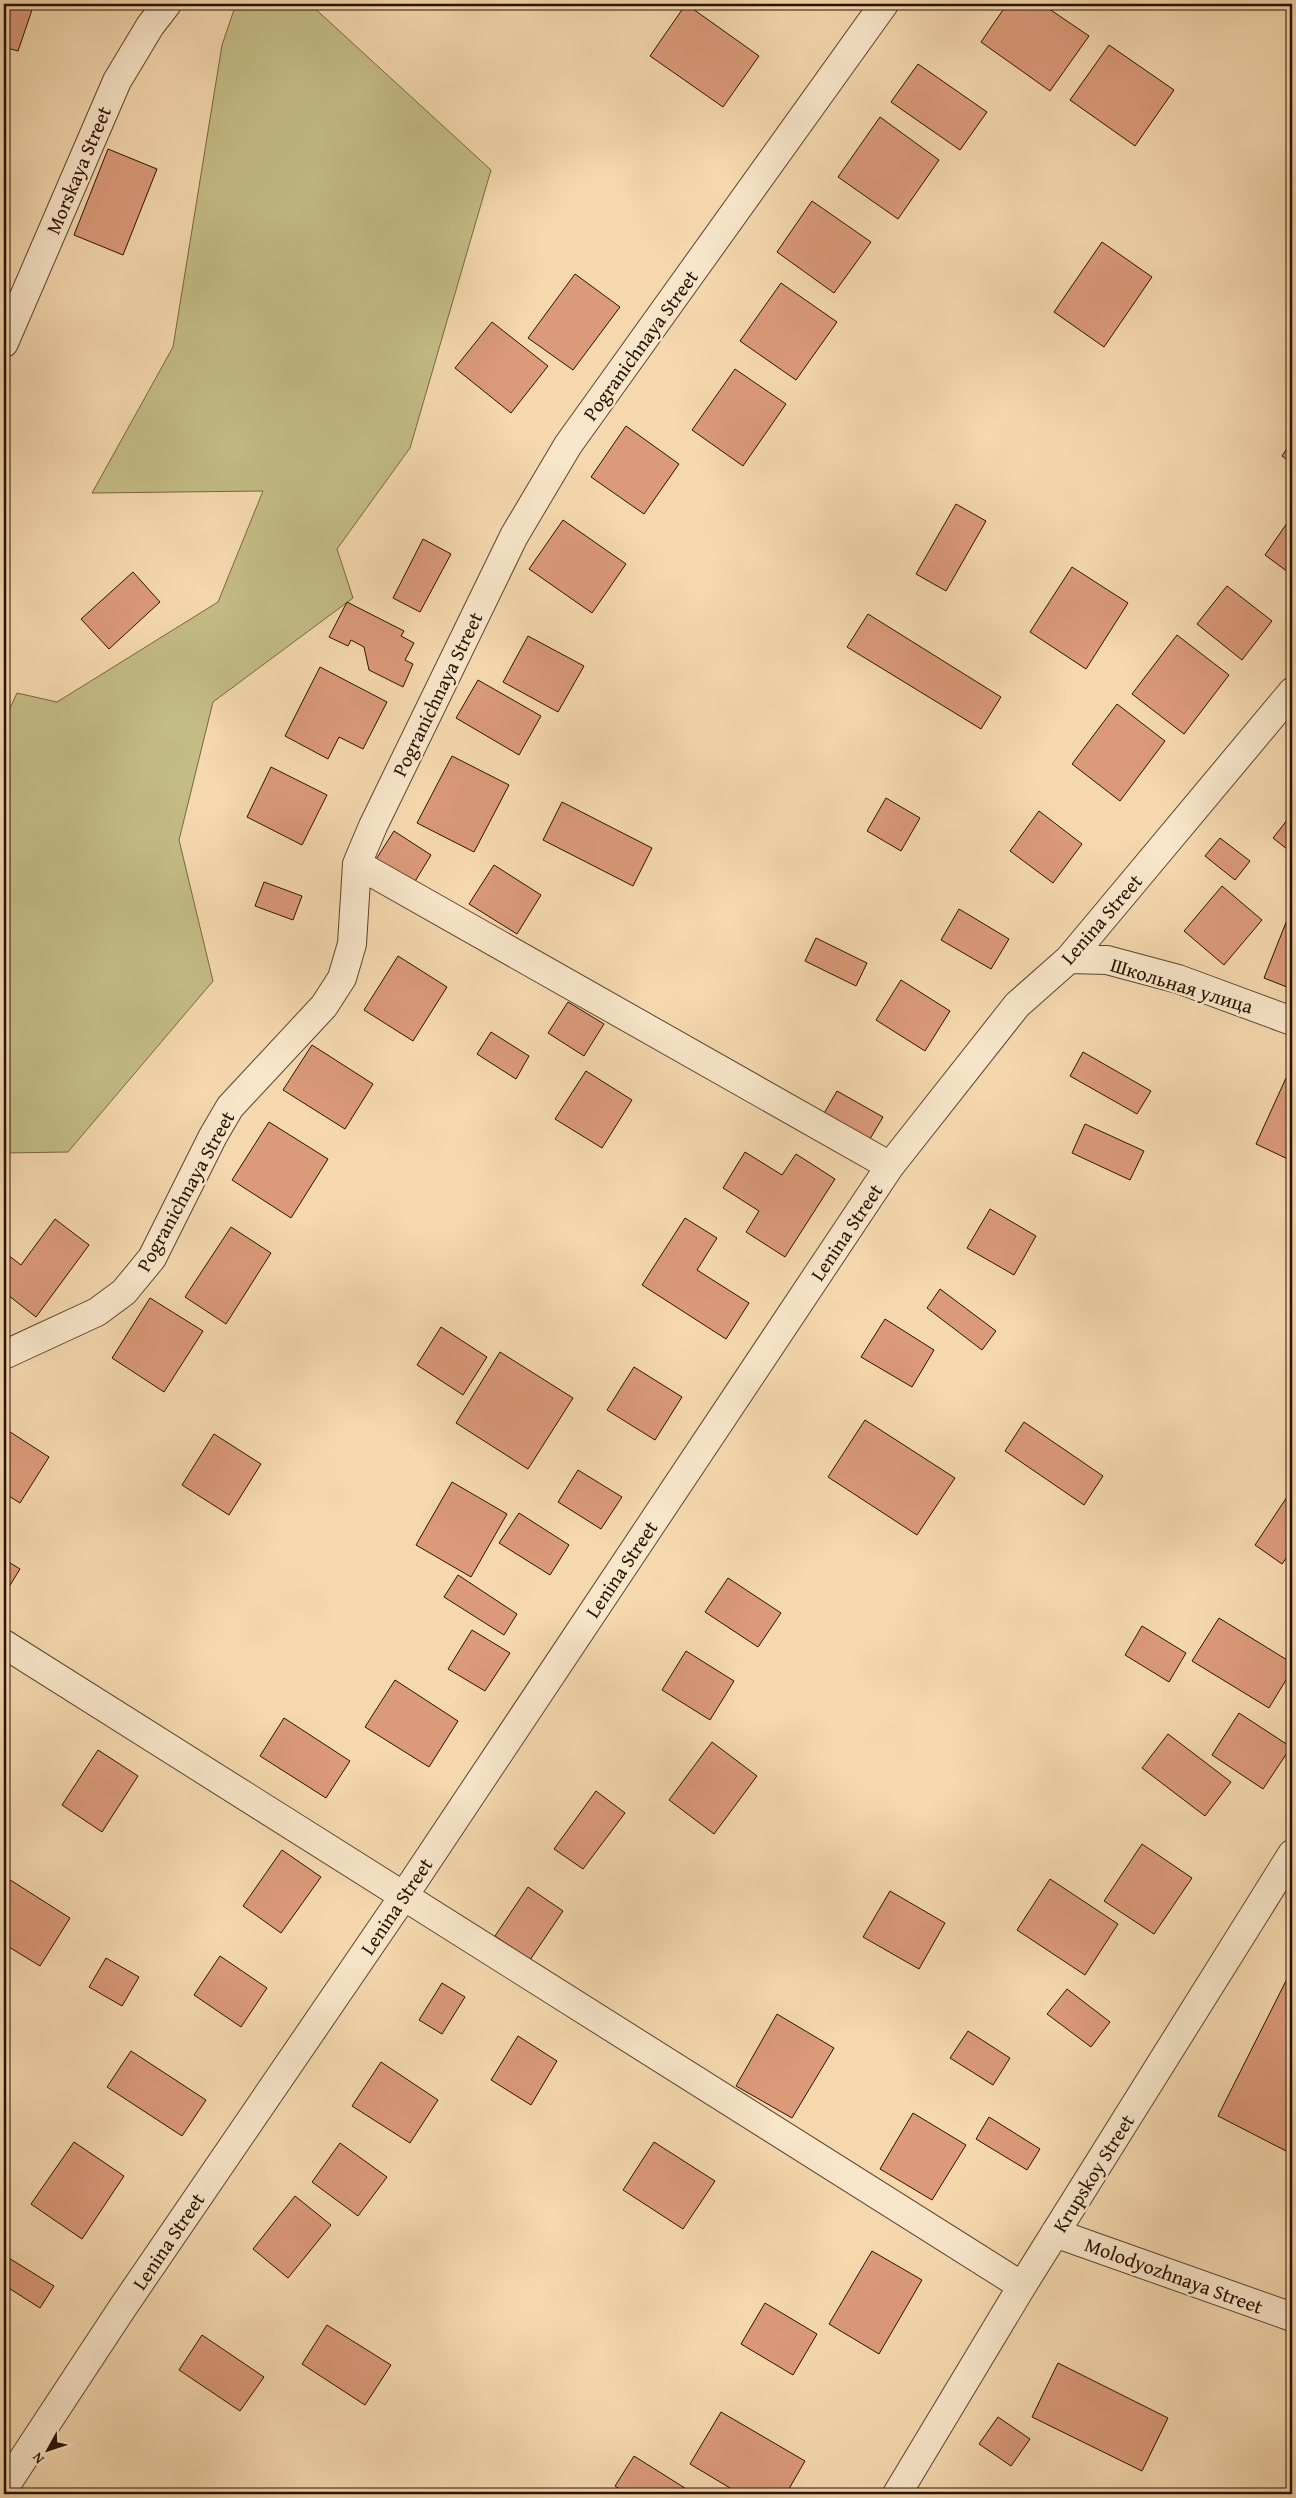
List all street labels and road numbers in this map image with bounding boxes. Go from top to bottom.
street label: Morskaya Street [38,102,118,238]
street label: Pogranichnaya Street [575,264,705,426]
street label: Pogranichnaya Street [385,607,489,781]
street label: Lenina Street [1053,867,1149,971]
street label: Школьная улица [1107,950,1257,1021]
street label: Pogranichnaya Street [129,1105,241,1277]
street label: Lenina Street [803,1178,889,1286]
street label: Lenina Street [578,1515,664,1623]
street label: Lenina Street [353,1852,439,1960]
street label: Krupskoy Street [1045,2108,1141,2238]
street label: Lenina Street [125,2187,211,2295]
street label: Molodyozhnaya Street [1081,2229,1267,2321]

